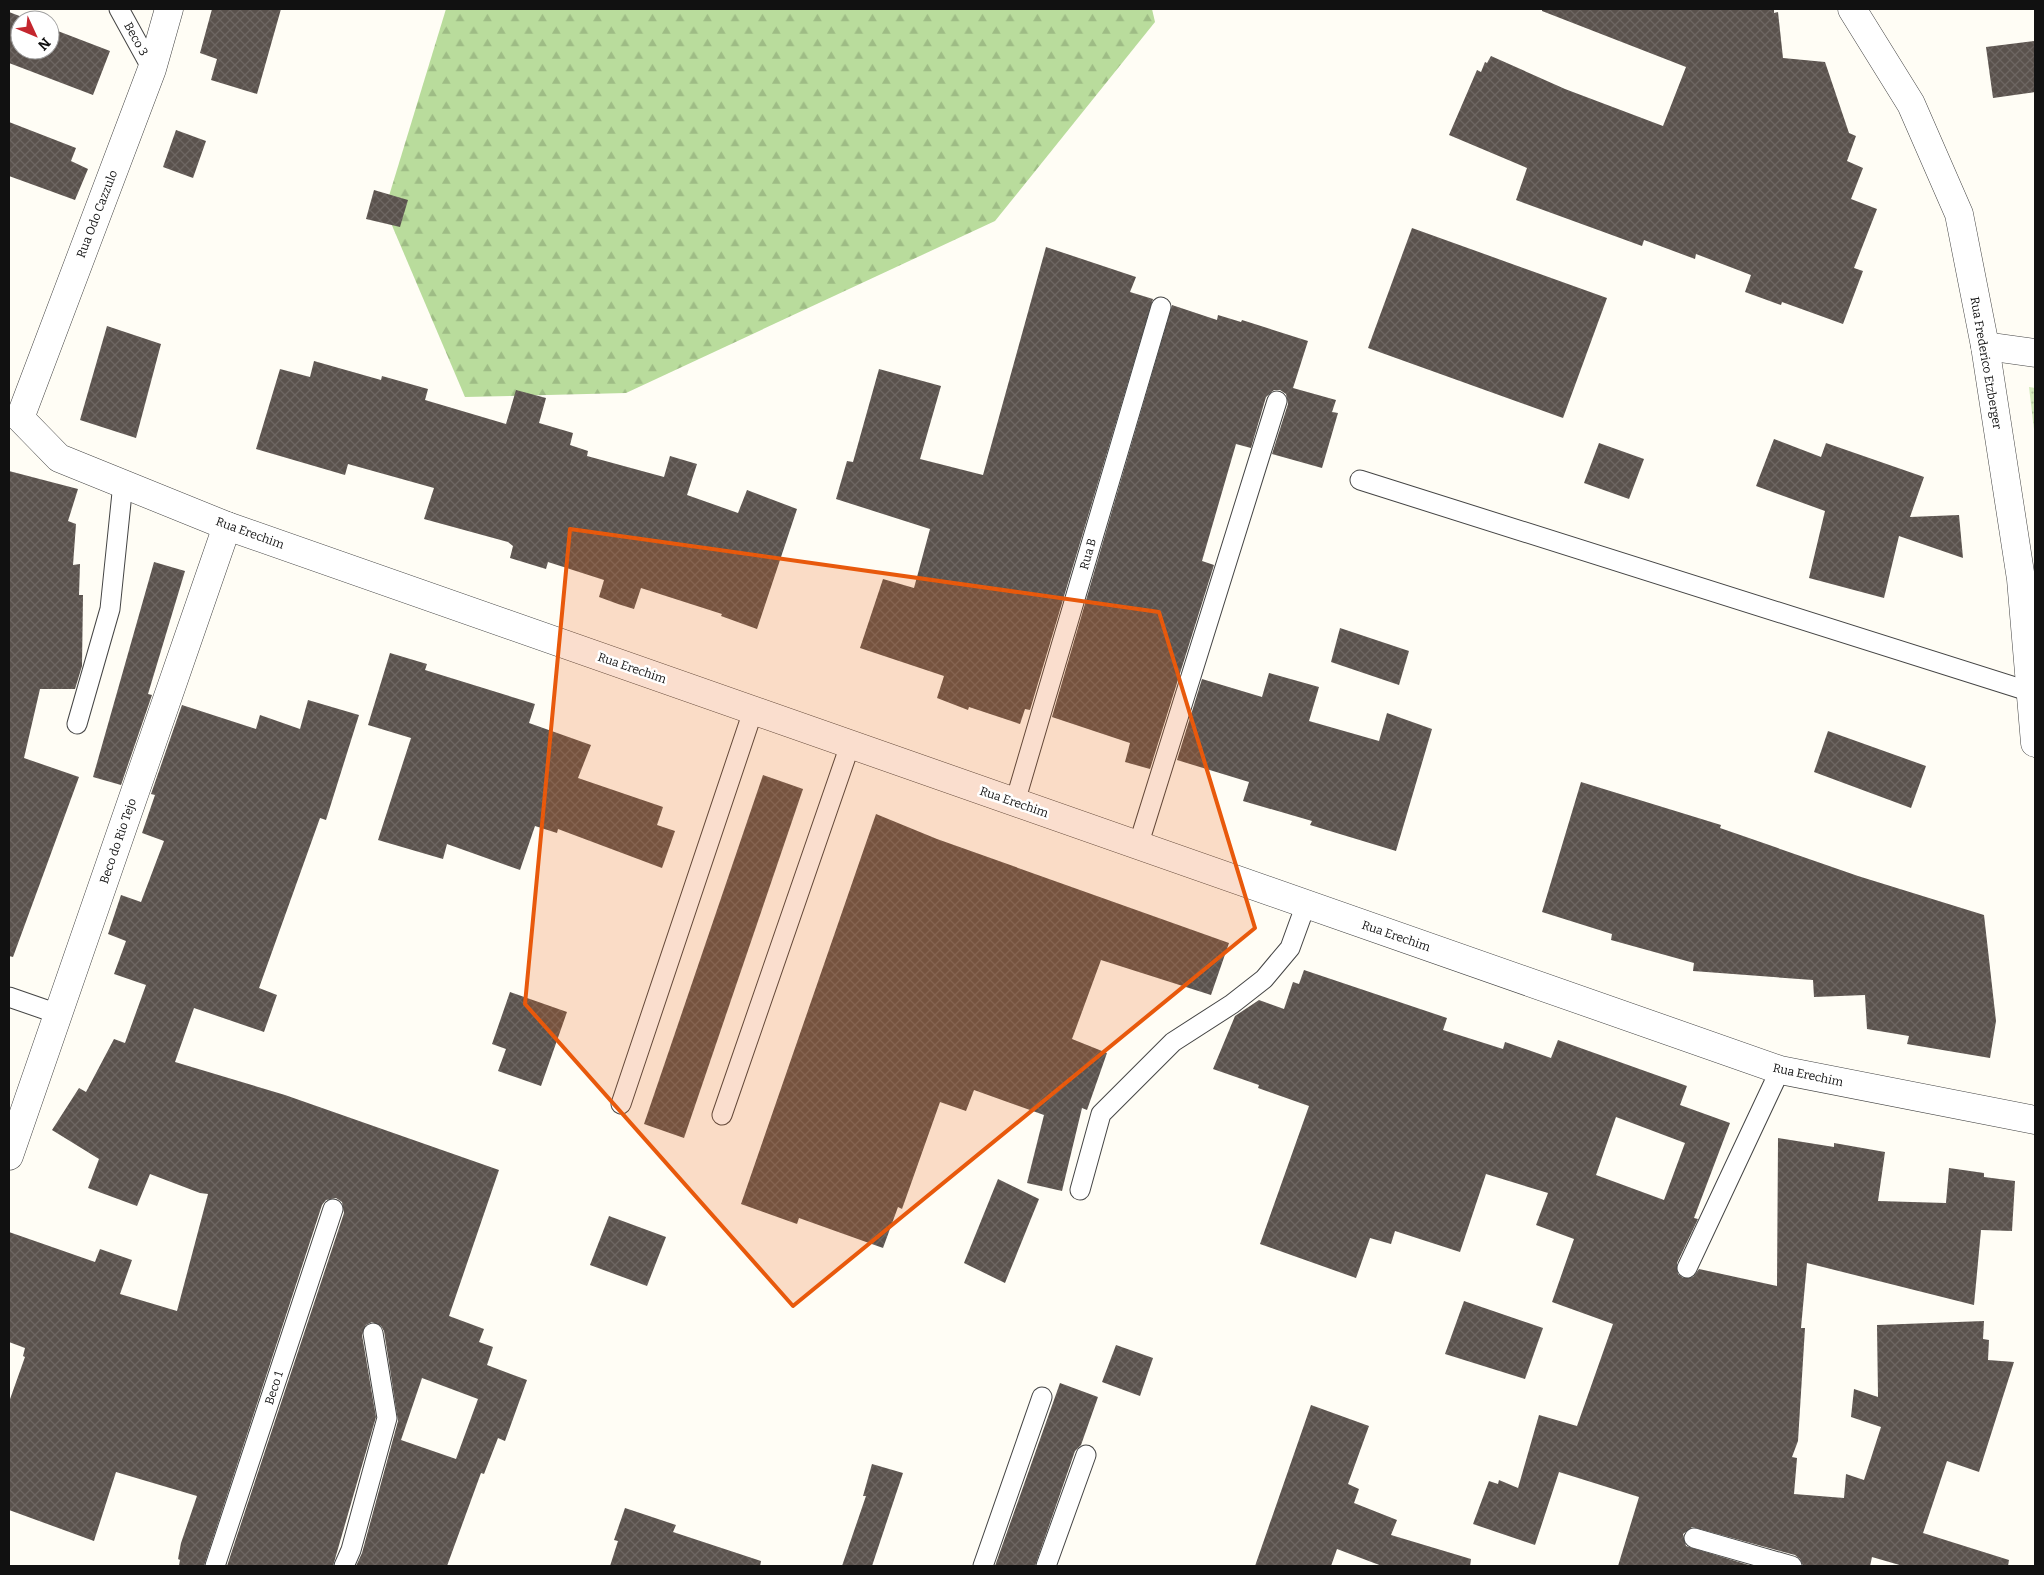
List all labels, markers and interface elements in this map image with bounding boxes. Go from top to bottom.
north arrow [10,10,60,60]
street label: Beco 3 [121,20,151,58]
text: N [34,34,54,54]
street label: Rua Odo Cazzulo [74,168,120,260]
street label: Rua Frederico Etzberger [1967,296,2005,431]
street label: Rua Erechim [214,514,286,552]
street label: Rua B [1077,537,1099,571]
street label: Rua Erechim [596,650,669,686]
street label: Rua Erechim [978,784,1051,820]
street label: Beco do Rio Tejo [97,796,139,886]
street label: Rua Erechim [1360,918,1433,954]
street label: Rua Erechim [1772,1061,1845,1089]
street label: Beco 1 [262,1369,286,1406]

